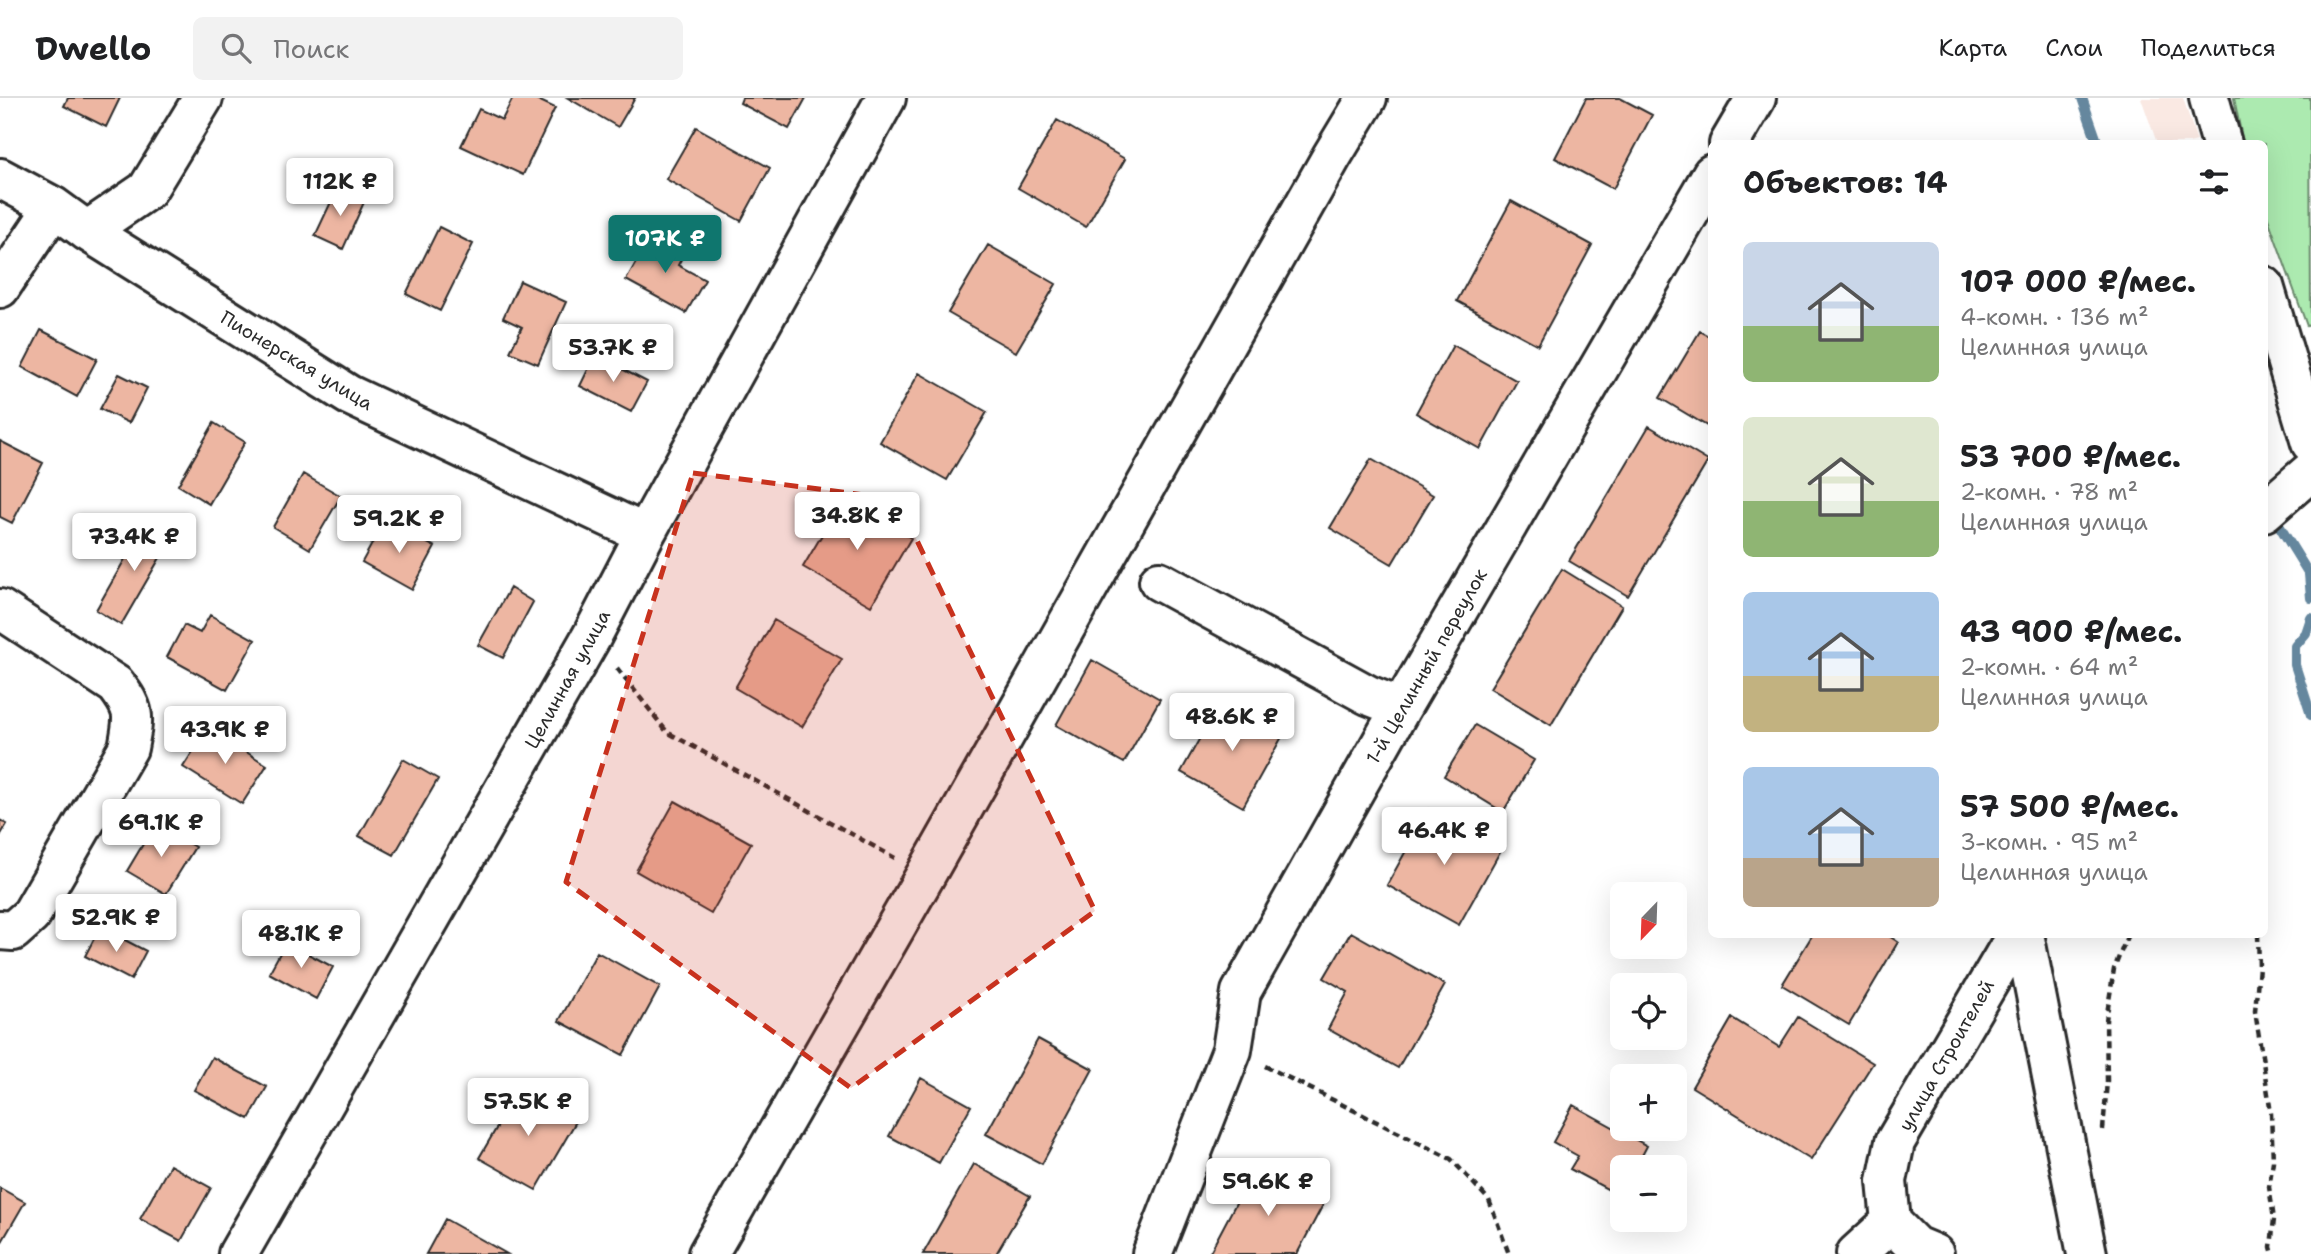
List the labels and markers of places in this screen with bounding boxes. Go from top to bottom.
pin: 112K ₽ [283,158,397,218]
pin: 107K ₽ [608,216,722,275]
pin: 53.7K ₽ [548,324,678,384]
pin: 34.8K ₽ [792,492,922,552]
pin: 59.2K ₽ [334,496,464,555]
pin: 73.4K ₽ [69,514,199,573]
pin: 48.6K ₽ [1167,694,1297,753]
pin: 43.9K ₽ [160,706,290,766]
pin: 69.1K ₽ [96,800,226,859]
pin: 46.4K ₽ [1379,808,1509,867]
pin: 52.9K ₽ [51,894,181,954]
pin: 48.1K ₽ [236,910,366,970]
pin: 57.5K ₽ [463,1079,593,1138]
pin: 59.6K ₽ [1203,1158,1333,1218]

